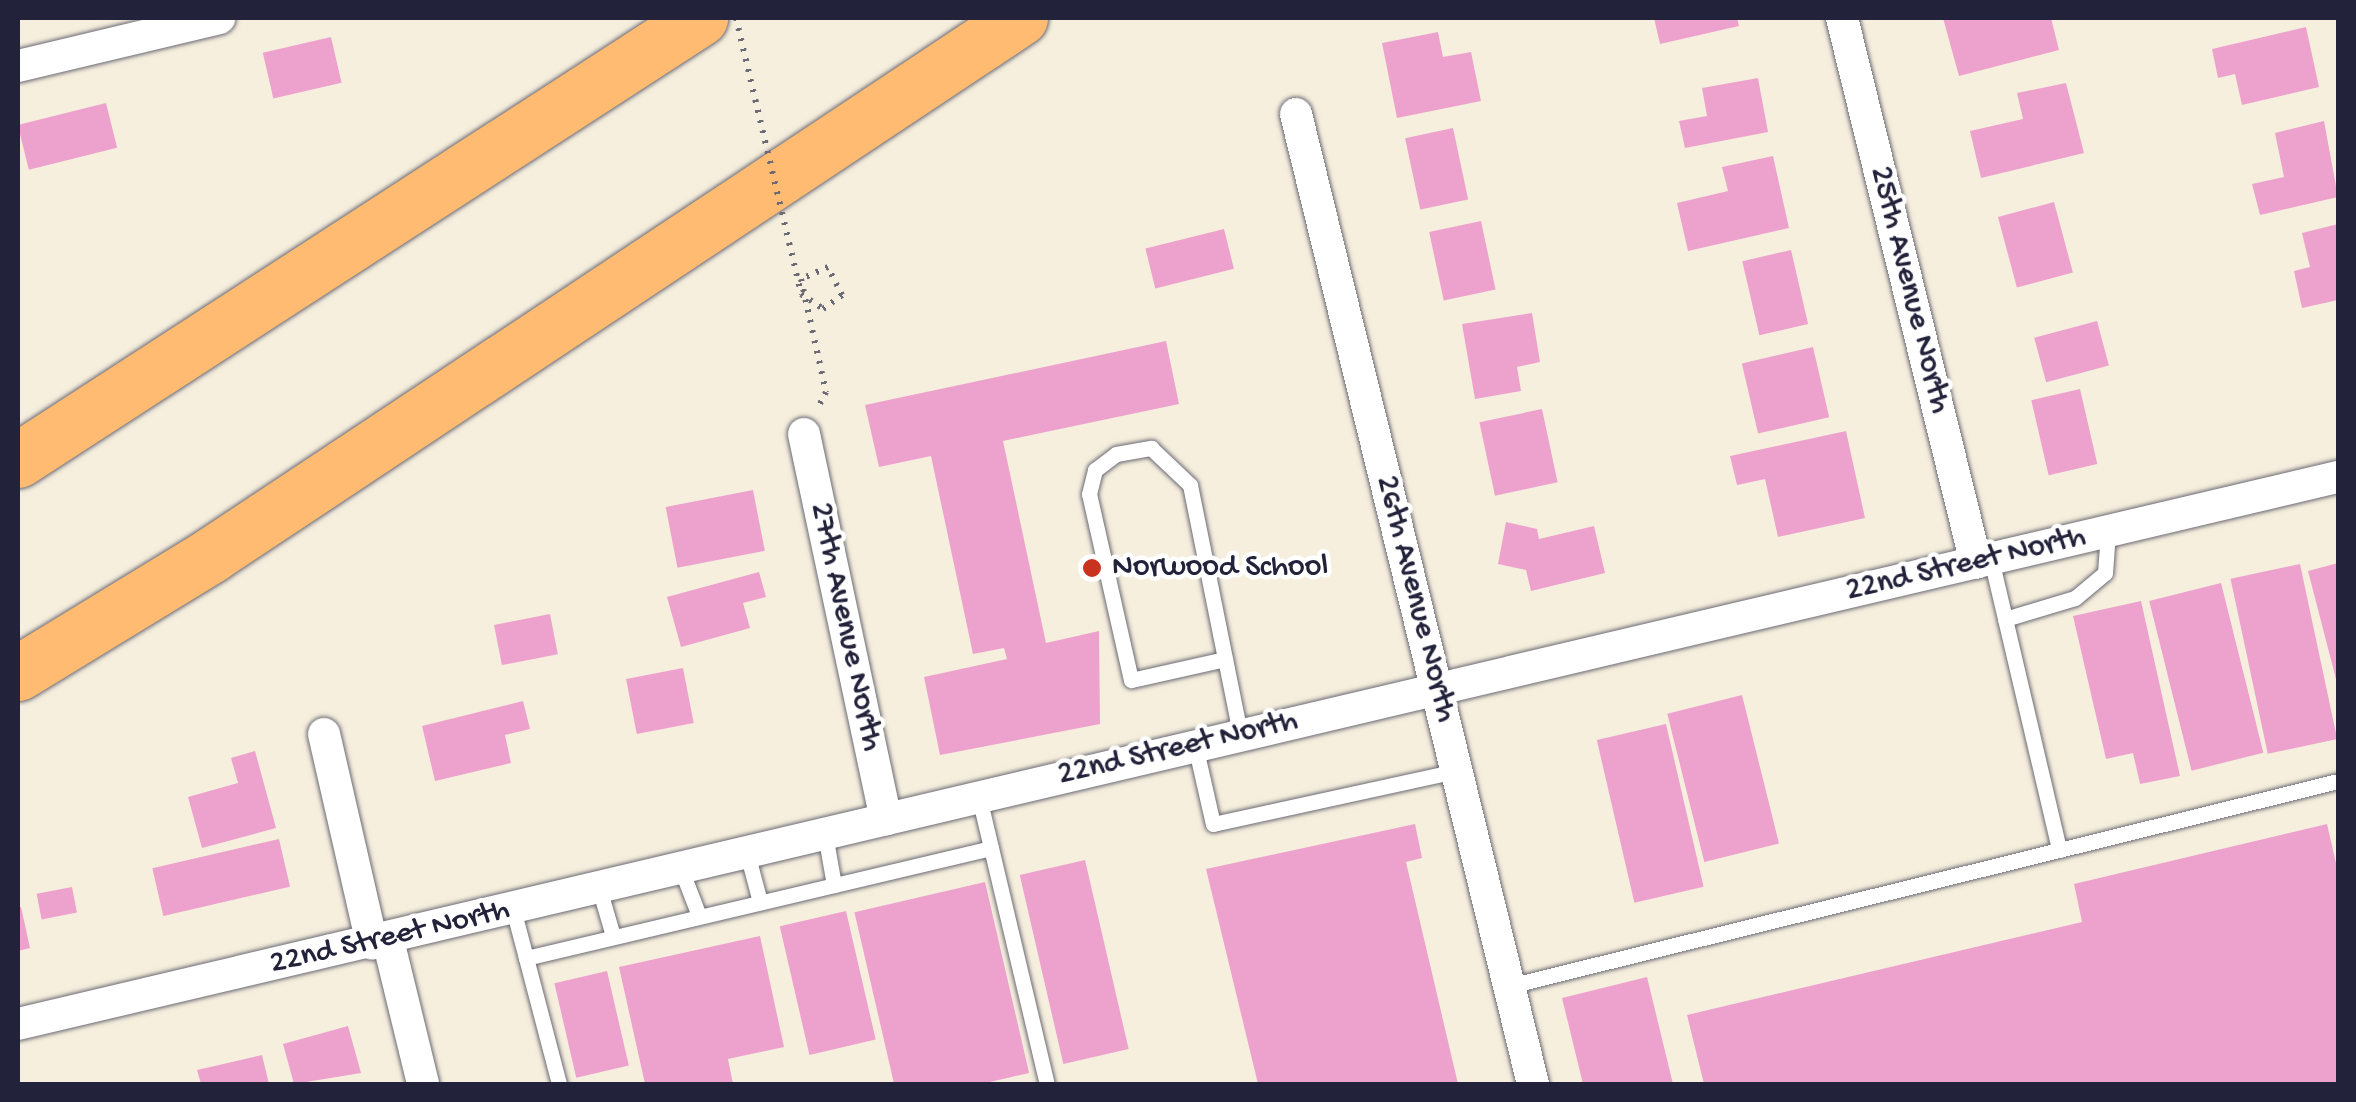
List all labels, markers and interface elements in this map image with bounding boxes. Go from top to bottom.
street label: 25th Avenue North [1860,162,1958,418]
street label: 26th Avenue North [1366,472,1464,726]
street label: 27th Avenue North [800,499,890,755]
street label: 22nd Street North [1842,519,2090,611]
place label: Norwood School [1112,549,1328,587]
marker: Norwood School [1081,557,1103,579]
street label: 22nd Street North [1054,703,1302,795]
street label: 22nd Street North [266,892,514,984]

